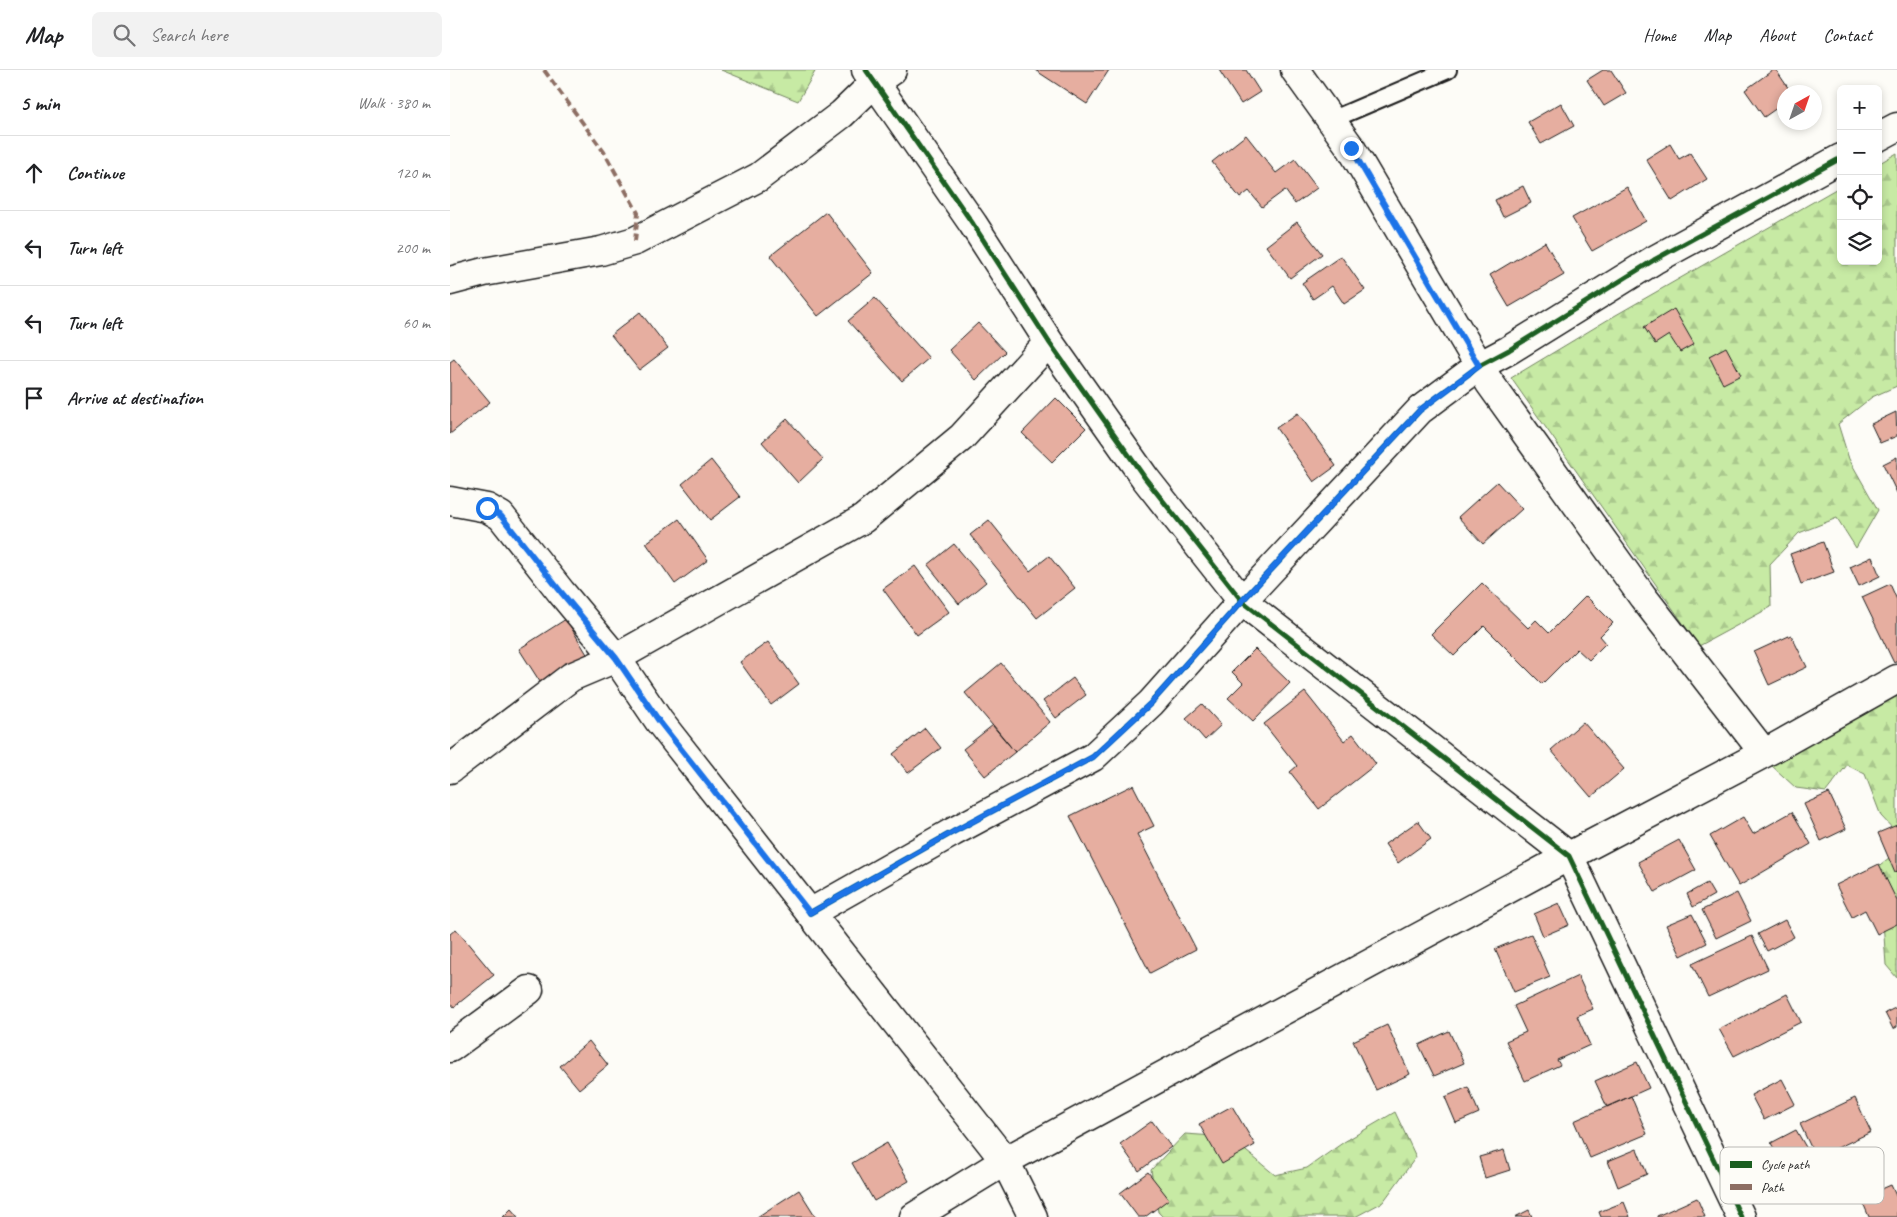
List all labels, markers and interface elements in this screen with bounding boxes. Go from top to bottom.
search box [92,12,442,57]
text: Map [25,20,62,50]
icon: search [110,21,138,49]
text: Search here [150,23,228,47]
text: Home [1643,24,1676,46]
text: Map [1704,24,1731,46]
text: About [1759,24,1795,46]
text: Contact [1823,24,1872,46]
north arrow [1777,85,1822,130]
map controls [1837,85,1882,265]
button: + [1837,85,1882,130]
text: 5 min [20,90,60,116]
text: Walk · 380 m [358,93,430,113]
button: − [1837,130,1882,175]
route end [1340,137,1363,160]
icon: ahead [20,159,48,187]
text: Continue [67,161,124,185]
text: 120 m [396,163,430,183]
button: locate [1837,175,1882,220]
button: layers [1837,220,1882,265]
icon: left [20,234,48,262]
text: Turn left [67,236,122,260]
text: 200 m [396,238,430,258]
icon: left [20,309,48,337]
text: Turn left [67,311,122,335]
text: 60 m [403,313,430,333]
icon: arrive [20,384,48,412]
text: Arrive at destination [67,386,203,410]
route start [476,497,499,520]
legend [1720,1147,1884,1204]
text: Cycle path [1761,1156,1810,1173]
text: Path [1761,1179,1785,1196]

